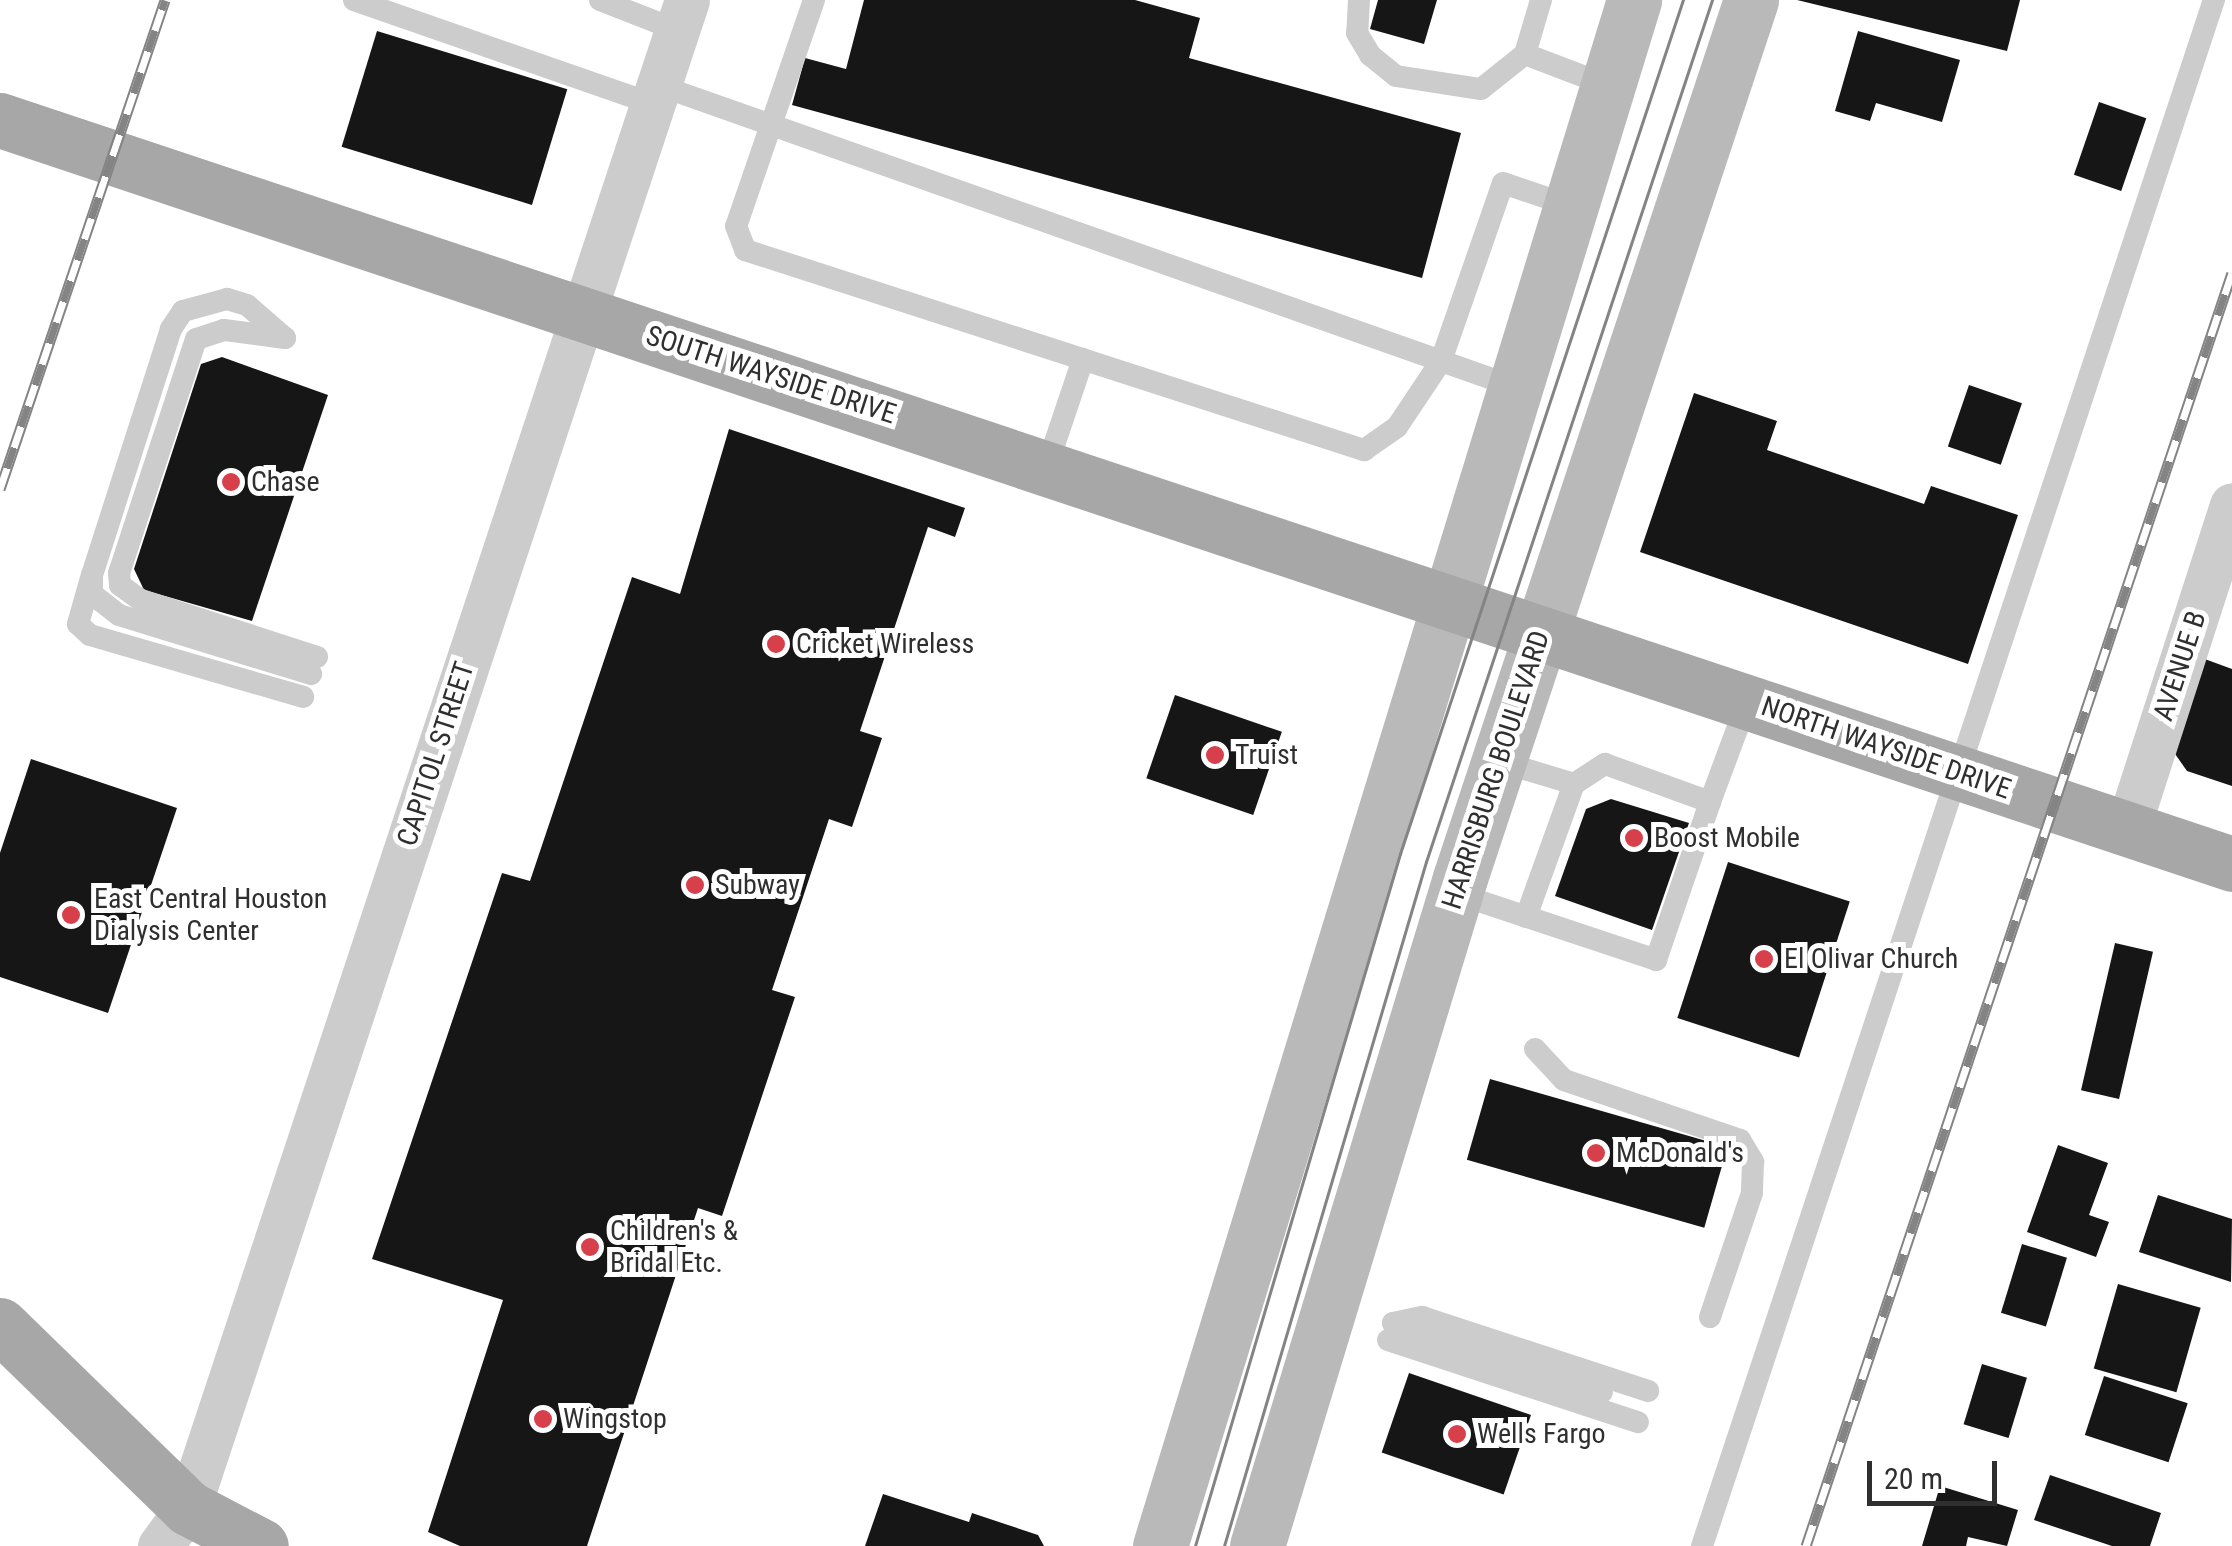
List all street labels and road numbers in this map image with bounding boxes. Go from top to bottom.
street label: SOUTH WAYSIDE DRIVE [642,319,900,431]
street label: AVENUE B [2147,607,2213,725]
street label: HARRISBURG BOULEVARD [1435,627,1557,913]
street label: CAPITOL STREET [390,658,482,850]
street label: NORTH WAYSIDE DRIVE [1757,690,2015,806]

